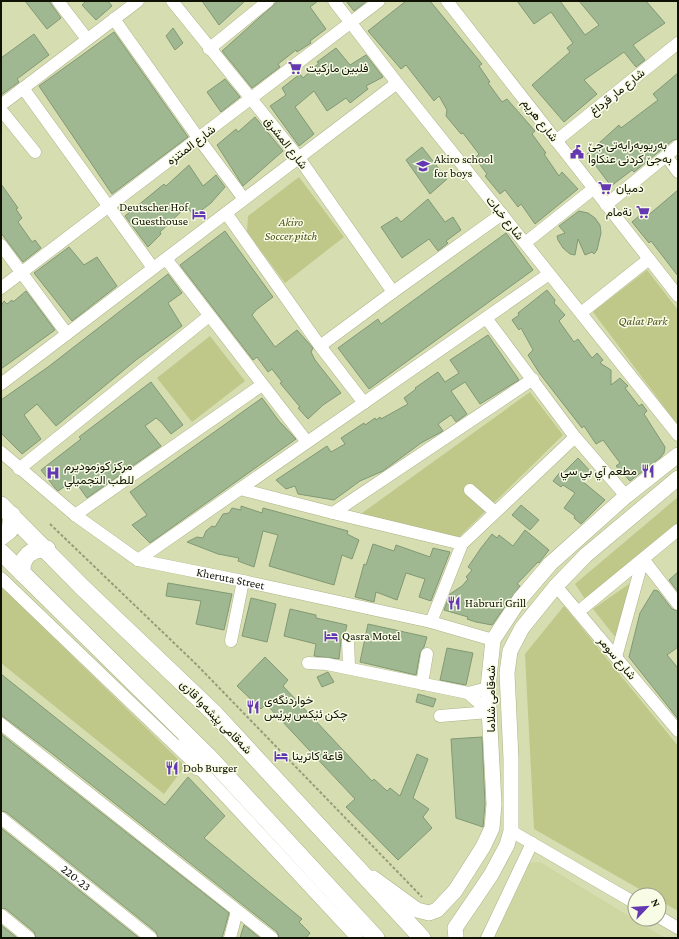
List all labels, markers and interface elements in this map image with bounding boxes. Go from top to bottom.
supermarket icon: فلبين ماركيت [287,60,303,76]
place label: فلبين ماركيت [306,61,369,76]
street label: شارع مار قرداغ [587,66,649,120]
street label: شارع هريم [517,96,561,146]
street label: شارع المشرق [260,114,311,173]
street label: شارع المتنزه [164,122,219,169]
place label: بەریوبەرایەتی جێ بەجێ کردنی عنکاوا [588,138,672,167]
public building icon: بەریوبەرایەتی جێ بەجێ کردنی عنکاوا [569,144,585,160]
place label: Akiro school for boys [434,152,493,180]
school or university icon: Akiro school for boys [415,158,431,174]
supermarket icon: دميان [597,180,613,196]
place label: دميان [616,181,644,195]
street label: شارع خبات [482,193,527,244]
place label: Deutscher Hof Guesthouse [119,200,189,228]
supermarket icon: نةمام [635,204,651,220]
place label: نةمام [606,205,632,220]
hotel icon: Deutscher Hof Guesthouse [191,206,207,222]
park label: Akiro Soccer pitch [265,215,318,243]
park label: Qalat Park [619,314,668,328]
place label: مركز كوزموديرم للطب التجميلي [64,459,134,490]
restaurant icon: مطعم آي بي سي [640,463,656,479]
place label: مطعم آي بي سي [560,464,637,481]
hospital icon: مركز كوزموديرم للطب التجميلي [45,465,61,481]
street label: Kheruta Street [195,565,267,593]
restaurant icon: Habruri Grill [446,595,462,611]
place label: Habruri Grill [465,596,526,610]
hotel icon: Qasra Motel [323,628,339,644]
place label: Qasra Motel [342,629,400,643]
street label: شارع سومر [593,633,639,684]
street label: شەقامی شلاما [484,665,499,733]
street label: شەقامی پێشەوا قازی [176,677,255,758]
place label: خواردنگەی چکن ئێکس پرێس [264,693,348,722]
restaurant icon: خواردنگەی چکن ئێکس پرێس [245,699,261,715]
hotel icon: قاعة كاترينا [273,748,289,764]
place label: قاعة كاترينا [292,749,343,764]
restaurant icon: Dob Burger [164,760,180,776]
place label: Dob Burger [183,761,238,775]
street label: 220-23 [58,862,94,894]
north arrow [627,887,667,927]
text: N [649,897,663,909]

